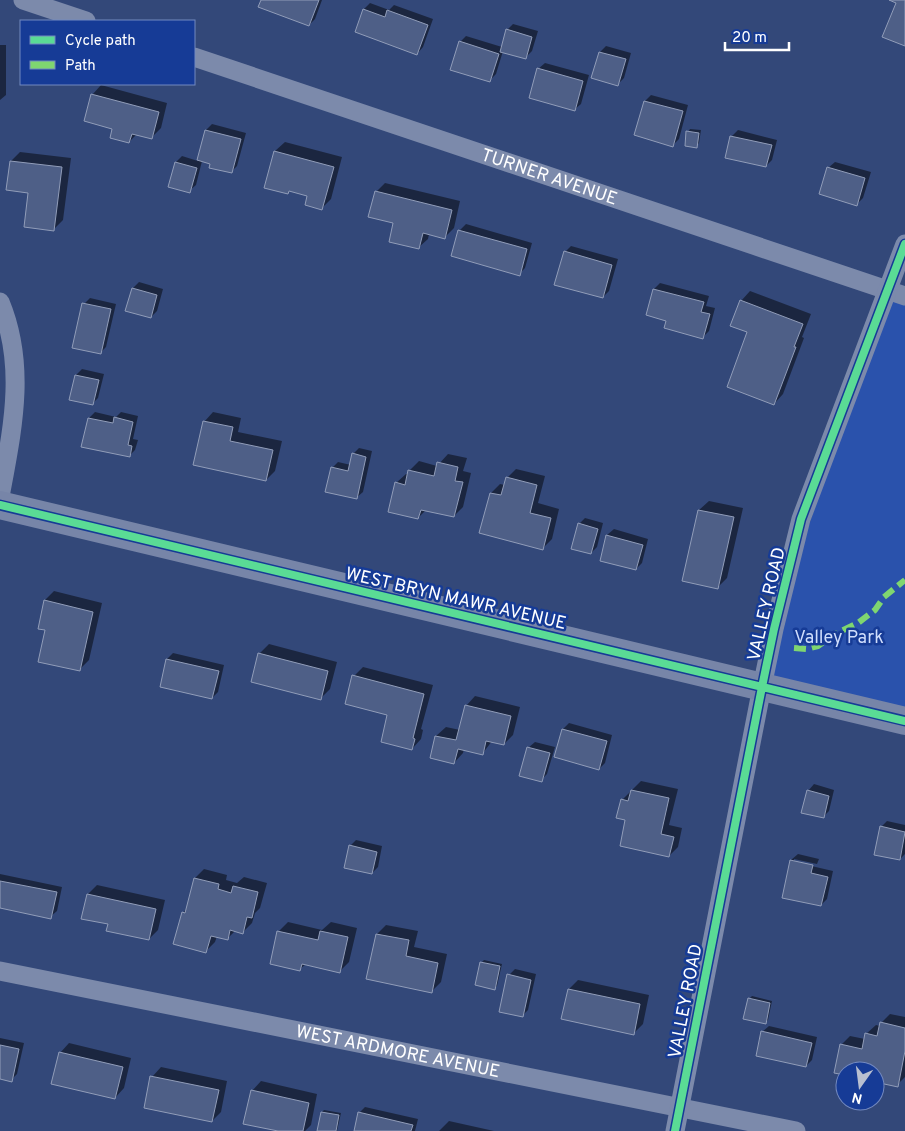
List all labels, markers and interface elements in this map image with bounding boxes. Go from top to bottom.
legend [20,20,195,85]
scale bar [725,20,789,52]
text: 20 m [732,29,767,48]
text: Cycle path [65,32,136,51]
text: Path [65,57,96,76]
street label: TURNER AVENUE [478,144,620,211]
street label: VALLEY ROAD [743,545,792,663]
street label: WEST BRYN MAWR AVENUE [343,563,568,636]
park label: Valley Park [794,627,884,650]
street label: VALLEY ROAD [664,942,709,1060]
street label: WEST ARDMORE AVENUE [294,1021,502,1084]
north arrow [835,1061,885,1111]
text: N [850,1088,864,1107]

